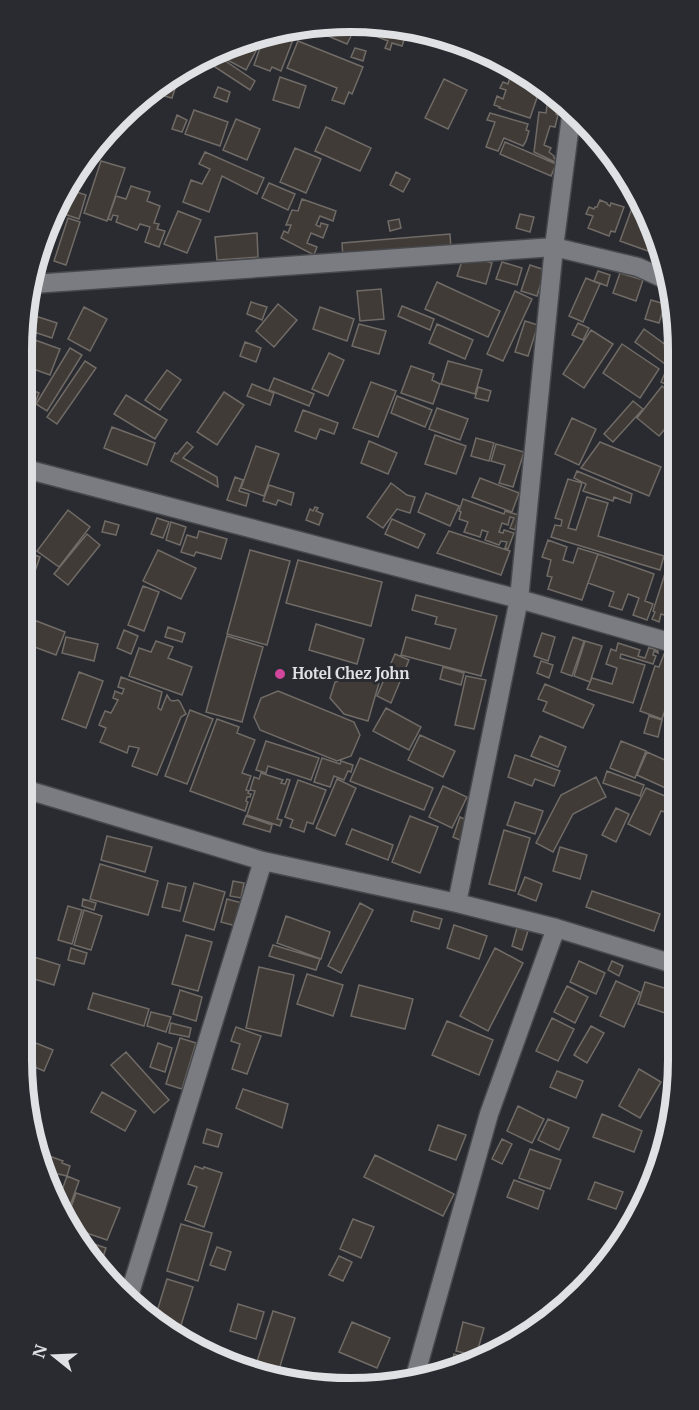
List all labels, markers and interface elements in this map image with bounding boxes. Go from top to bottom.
place label: Hotel Chez John [292,664,409,683]
marker: Hotel Chez John [273,667,287,681]
north arrow [24,1326,84,1386]
text: N [28,1342,51,1360]

